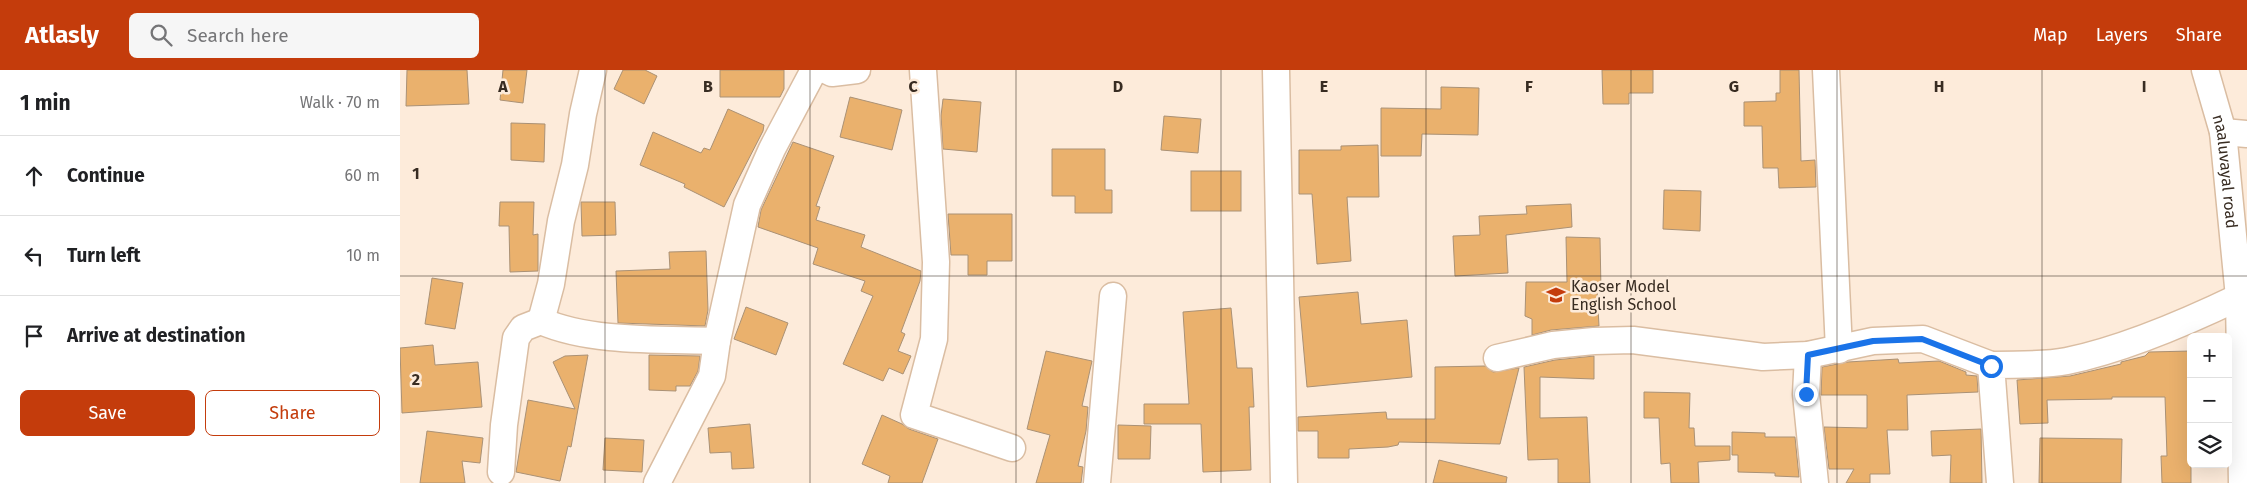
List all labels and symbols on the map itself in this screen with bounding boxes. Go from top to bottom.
text: A [497,77,508,96]
text: B [703,77,713,96]
text: C [908,77,918,96]
text: D [1113,77,1123,96]
text: E [1320,77,1328,96]
text: F [1525,77,1533,96]
text: G [1729,77,1739,96]
text: H [1934,77,1944,96]
text: I [2142,77,2146,96]
street label: naaluvayal road [2209,112,2242,229]
text: 1 [412,164,420,183]
place label: Kaoser Model English School [1571,277,1677,314]
school or university icon: Kaoser Model English School [1545,284,1567,306]
route start [1980,355,2003,378]
text: 2 [412,370,420,389]
route end [1795,383,1818,406]

